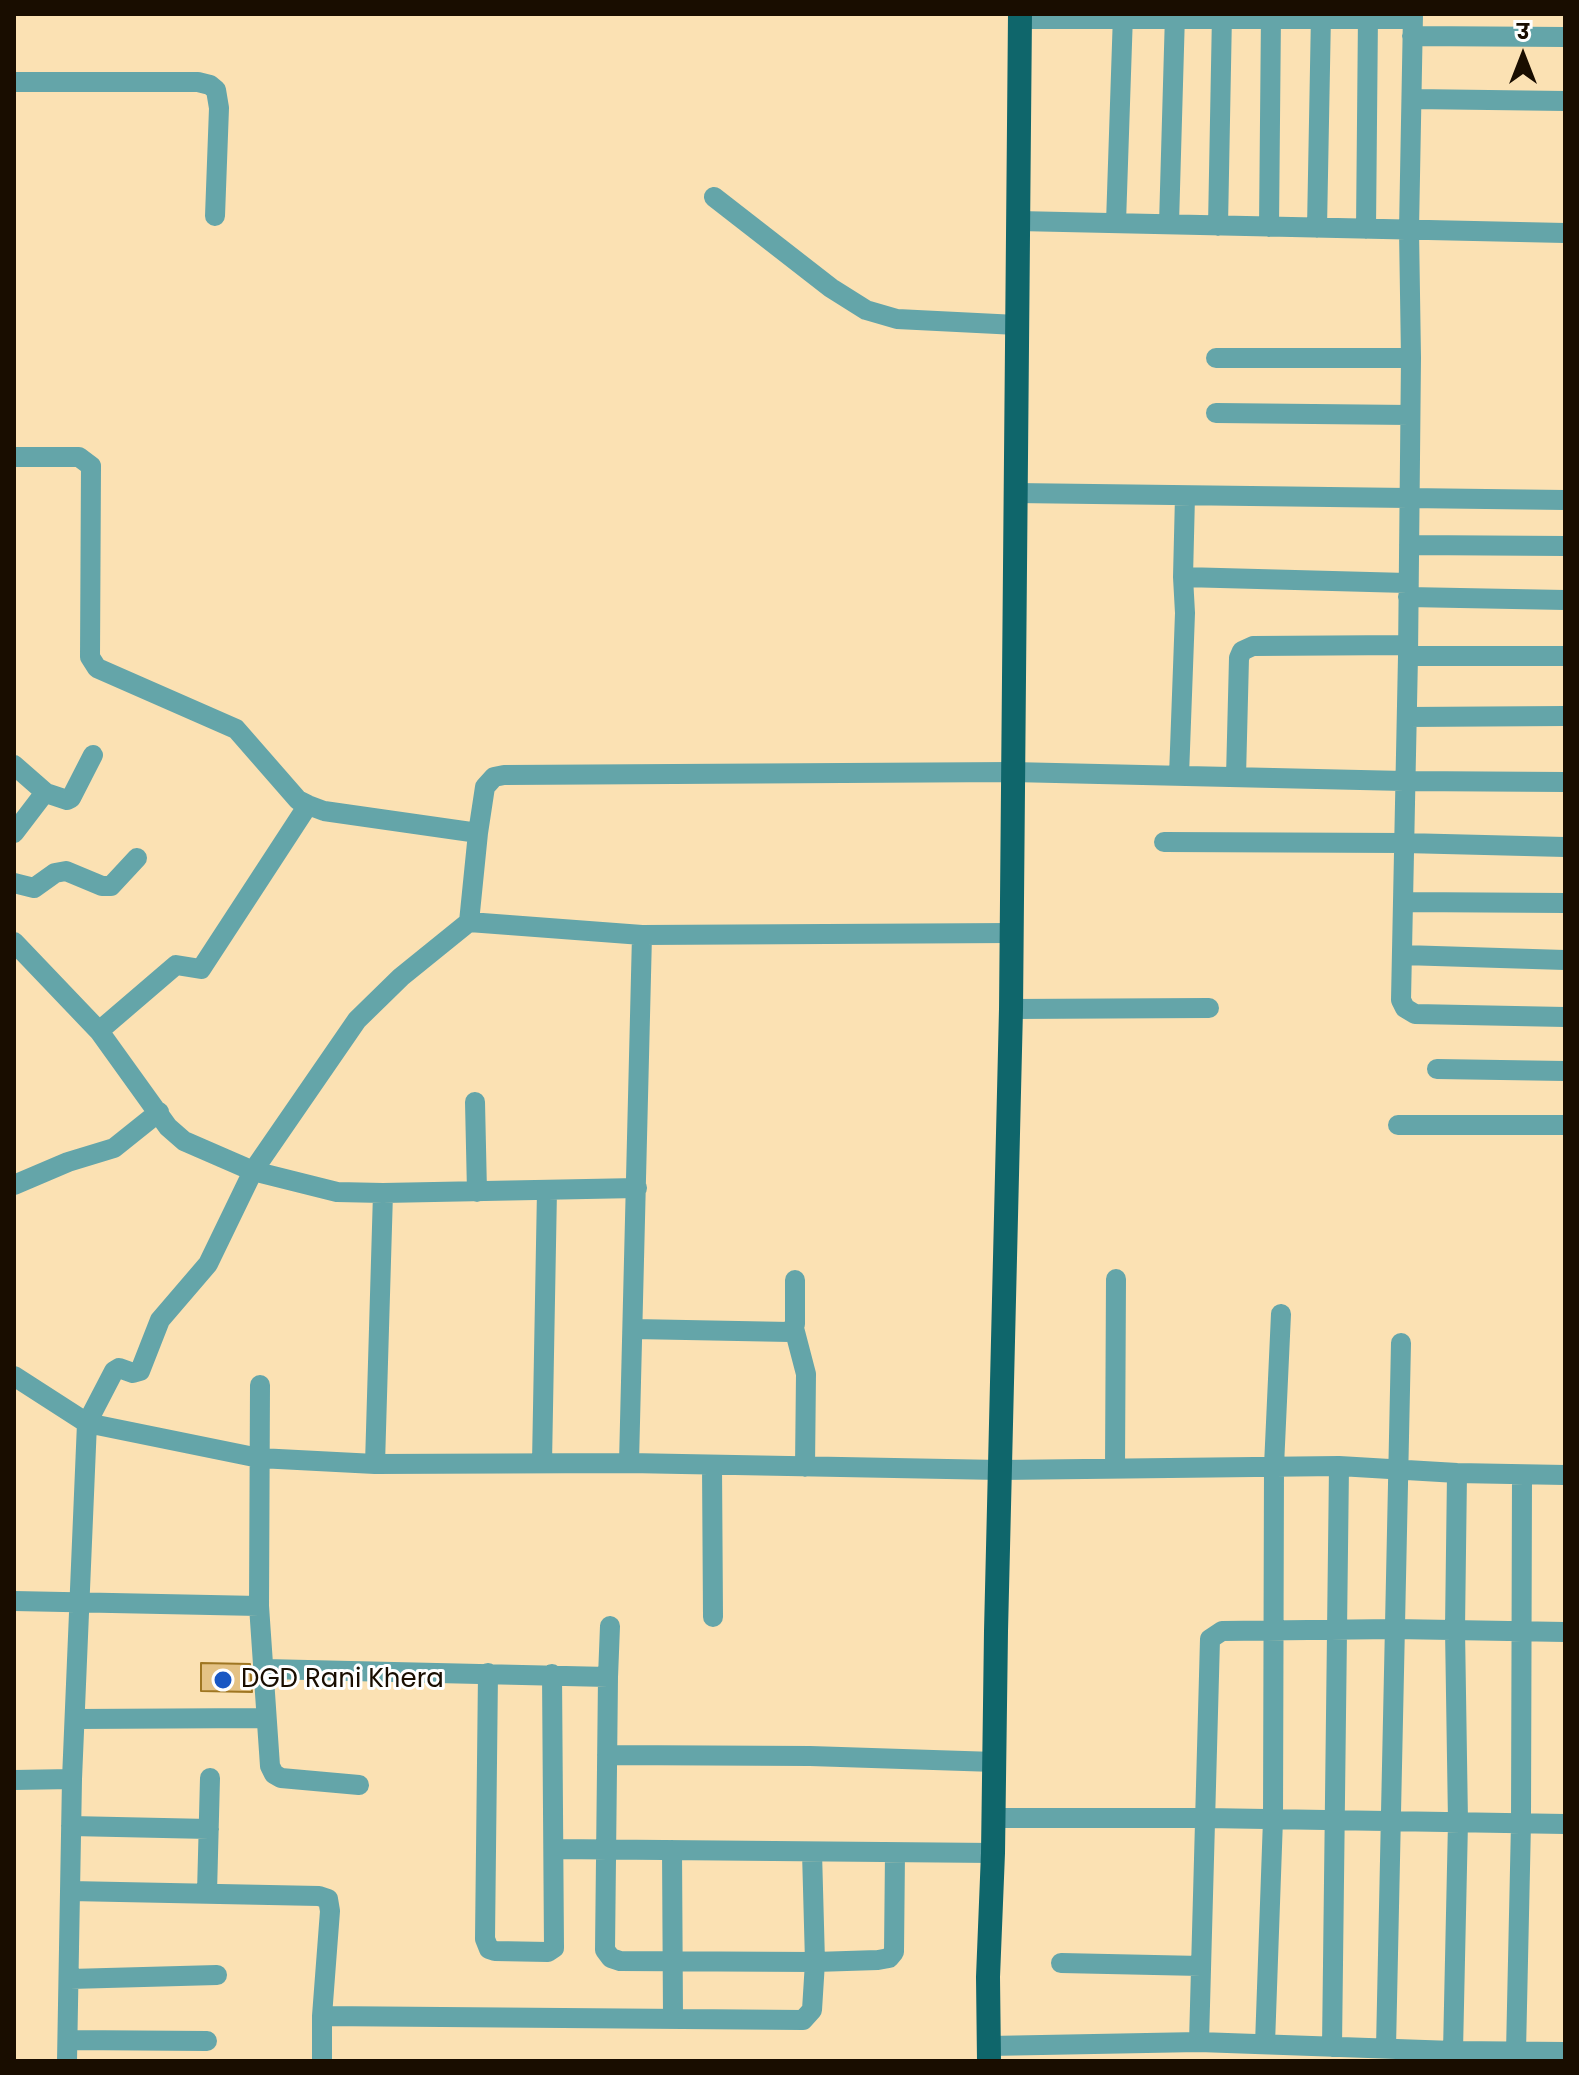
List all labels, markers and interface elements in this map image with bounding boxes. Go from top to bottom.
north arrow [1483,16,1563,96]
text: उ [1517,16,1529,47]
place label: DGD Rani Khera [241,1664,444,1696]
marker: DGD Rani Khera [212,1669,234,1691]

